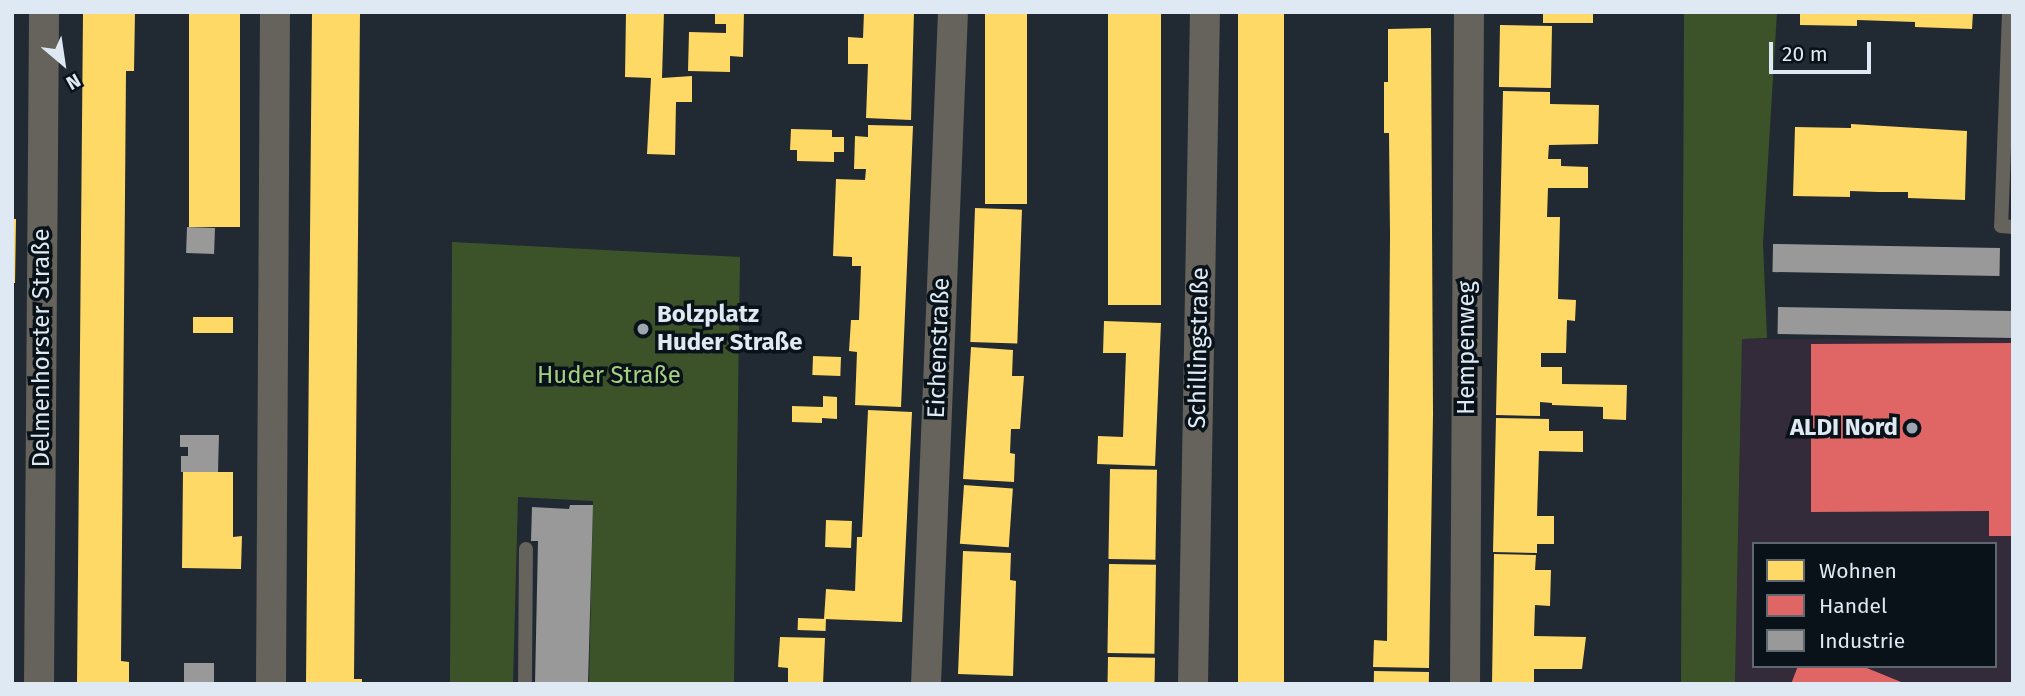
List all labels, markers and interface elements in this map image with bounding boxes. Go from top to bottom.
north arrow [28,28,98,98]
scale bar [1773,28,1874,72]
text: 20 m [1782,41,1828,67]
text: N [62,69,85,95]
street label: Delmenhorster Straße [28,228,56,468]
street label: Schillingstraße [1183,267,1215,429]
street label: Eichenstraße [922,277,956,419]
street label: Hempenweg [1453,281,1481,415]
place label: Bolzplatz Huder Straße [657,301,802,357]
marker: Bolzplatz Huder Straße [635,321,651,337]
park label: Huder Straße [537,362,681,390]
place label: ALDI Nord [1790,414,1898,442]
marker: ALDI Nord [1904,420,1920,436]
legend [1752,542,1997,668]
text: Wohnen [1819,558,1897,584]
text: Handel [1819,593,1887,619]
text: Industrie [1819,628,1905,654]

